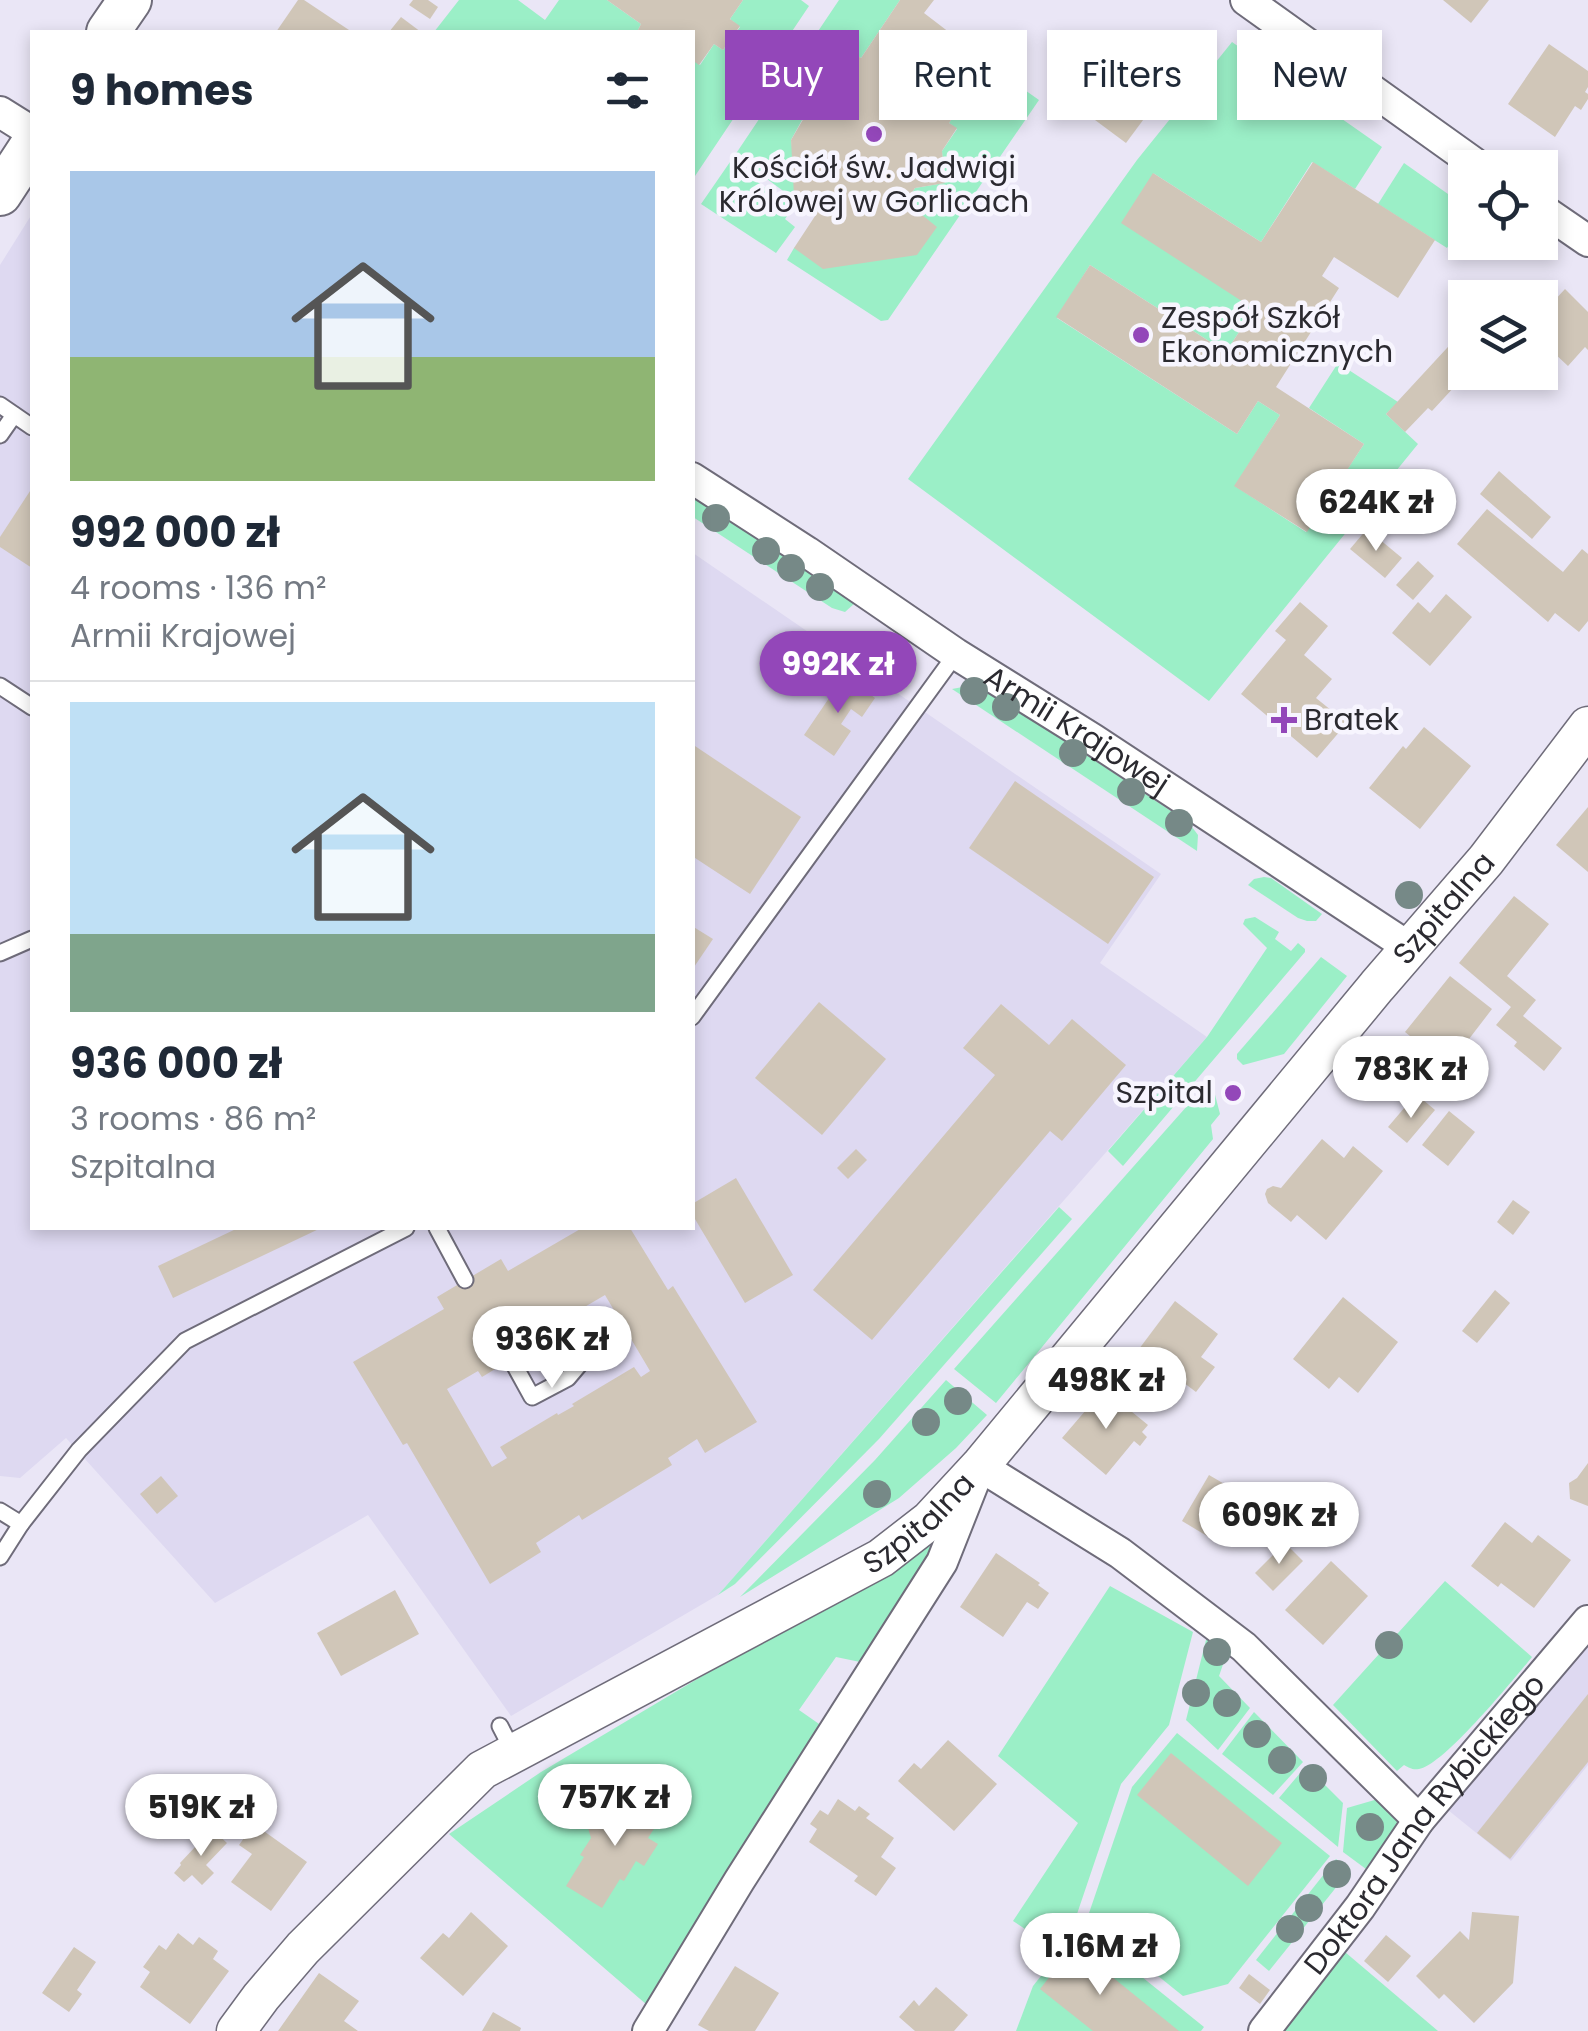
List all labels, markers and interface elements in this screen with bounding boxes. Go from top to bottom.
chip: Buy [725,30,859,120]
chip: Rent [879,30,1027,120]
chip: Filters [1047,30,1217,120]
chip: New [1237,30,1382,120]
text: 9 homes [70,61,254,120]
icon: filters [600,63,655,118]
marker: Kościół św. Jadwigi Królowej w Gorlicach [863,123,885,145]
place label: Kościół św. Jadwigi Królowej w Gorlicach [719,146,1029,223]
map controls [1448,150,1558,390]
button: locate [1448,150,1558,260]
icon: home [273,236,453,416]
button: layers [1448,280,1558,390]
place label: Zespół Szkół Ekonomicznych [1161,296,1393,373]
marker: Zespół Szkół Ekonomicznych [1130,324,1152,346]
pin: 624K zł [1284,469,1468,554]
text: 624K zł [1318,479,1434,524]
text: 992 000 zł [70,503,280,562]
text: 4 rooms · 136 m² [70,565,327,610]
text: Armii Krajowej [70,613,296,658]
pin: 992K zł [746,631,930,716]
text: 992K zł [782,641,894,686]
street label: Armii Krajowej [976,655,1178,805]
place label: Bratek [1304,698,1399,741]
marker: Bratek [1273,709,1295,731]
icon: home [273,767,453,947]
street label: Szpitalna [1383,842,1505,974]
text: 936 000 zł [70,1034,282,1093]
pin: 783K zł [1319,1036,1503,1121]
text: 783K zł [1355,1046,1467,1091]
place label: Szpital [1116,1071,1213,1114]
marker: Szpital [1222,1082,1244,1104]
text: 3 rooms · 86 m² [70,1096,316,1141]
text: Szpitalna [70,1144,216,1189]
pin: 936K zł [460,1306,644,1391]
text: 936K zł [495,1316,609,1361]
pin: 498K zł [1014,1347,1198,1432]
text: 498K zł [1047,1357,1165,1402]
street label: Szpitalna [855,1463,984,1585]
pin: 609K zł [1187,1482,1371,1567]
text: 609K zł [1221,1492,1337,1537]
street label: Doktora Jana Rybickiego [1293,1664,1555,1983]
pin: 757K zł [523,1764,707,1849]
pin: 519K zł [109,1774,293,1859]
text: 757K zł [560,1774,670,1819]
text: 519K zł [147,1784,255,1829]
pin: 1.16M zł [997,1913,1203,1998]
text: 1.16M zł [1042,1923,1158,1968]

